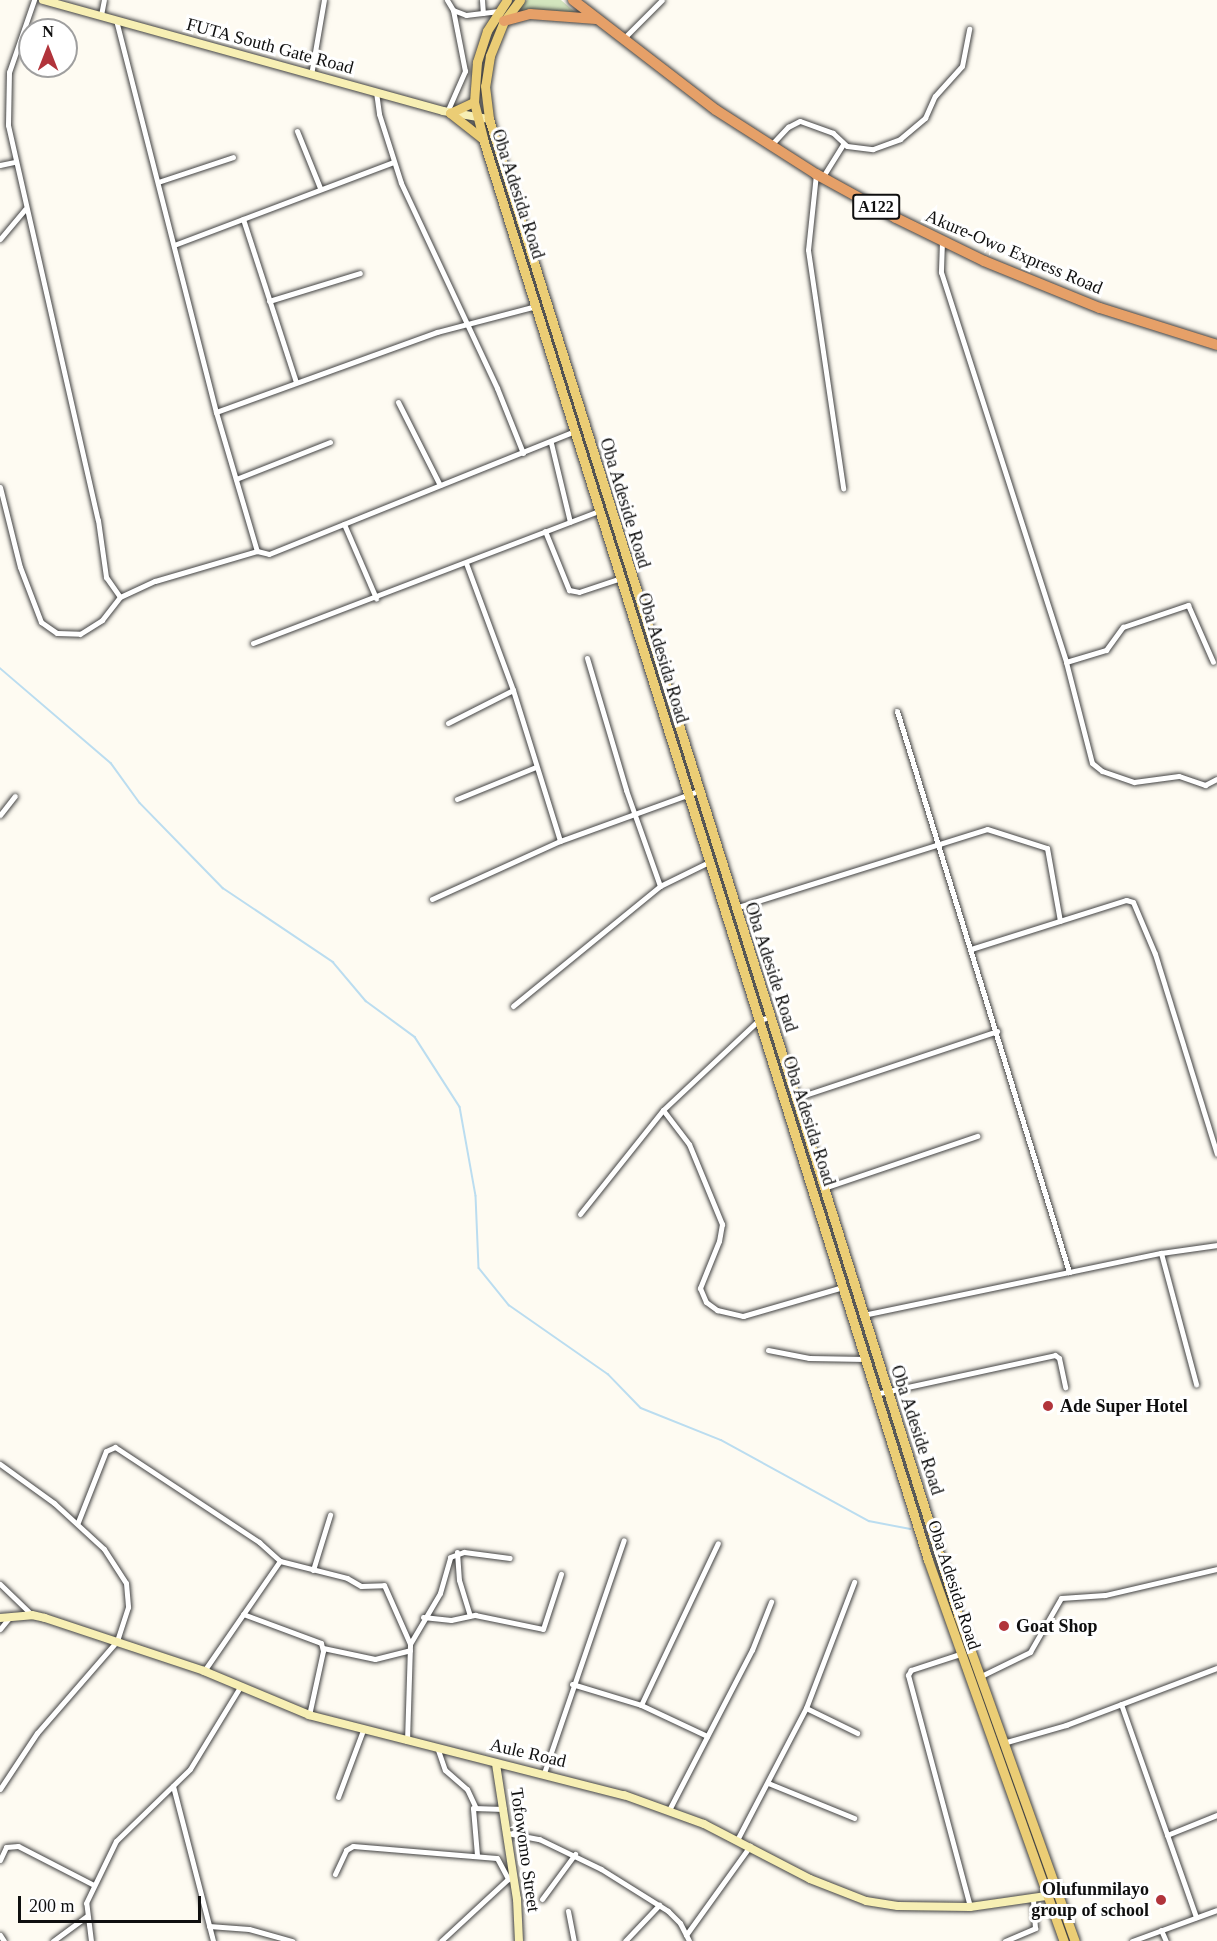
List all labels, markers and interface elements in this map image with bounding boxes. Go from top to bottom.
street label: FUTA South Gate Road [184,13,356,79]
north arrow [18,18,78,78]
text: N [42,23,54,40]
street label: Oba Adesida Road [487,126,549,262]
road number: A122 [852,194,900,220]
street label: Akure-Owo Express Road [922,205,1106,299]
street label: Oba Adeside Road [595,435,655,571]
street label: Oba Adesida Road [633,590,693,726]
street label: Oba Adeside Road [740,899,802,1035]
street label: Oba Adesida Road [778,1053,840,1189]
street label: Oba Adeside Road [886,1362,948,1498]
place label: Ade Super Hotel [1060,1395,1188,1417]
marker: Ade Super Hotel [1041,1399,1055,1413]
street label: Oba Adesida Road [923,1517,985,1653]
place label: Goat Shop [1016,1615,1098,1637]
marker: Goat Shop [997,1619,1011,1633]
street label: Aule Road [488,1734,568,1772]
street label: Tofowomo Street [506,1786,544,1914]
place label: Olufunmilayo group of school [1031,1879,1149,1922]
scale bar [21,1884,204,1922]
marker: Olufunmilayo group of school [1154,1893,1168,1907]
text: 200 m [29,1896,75,1916]

